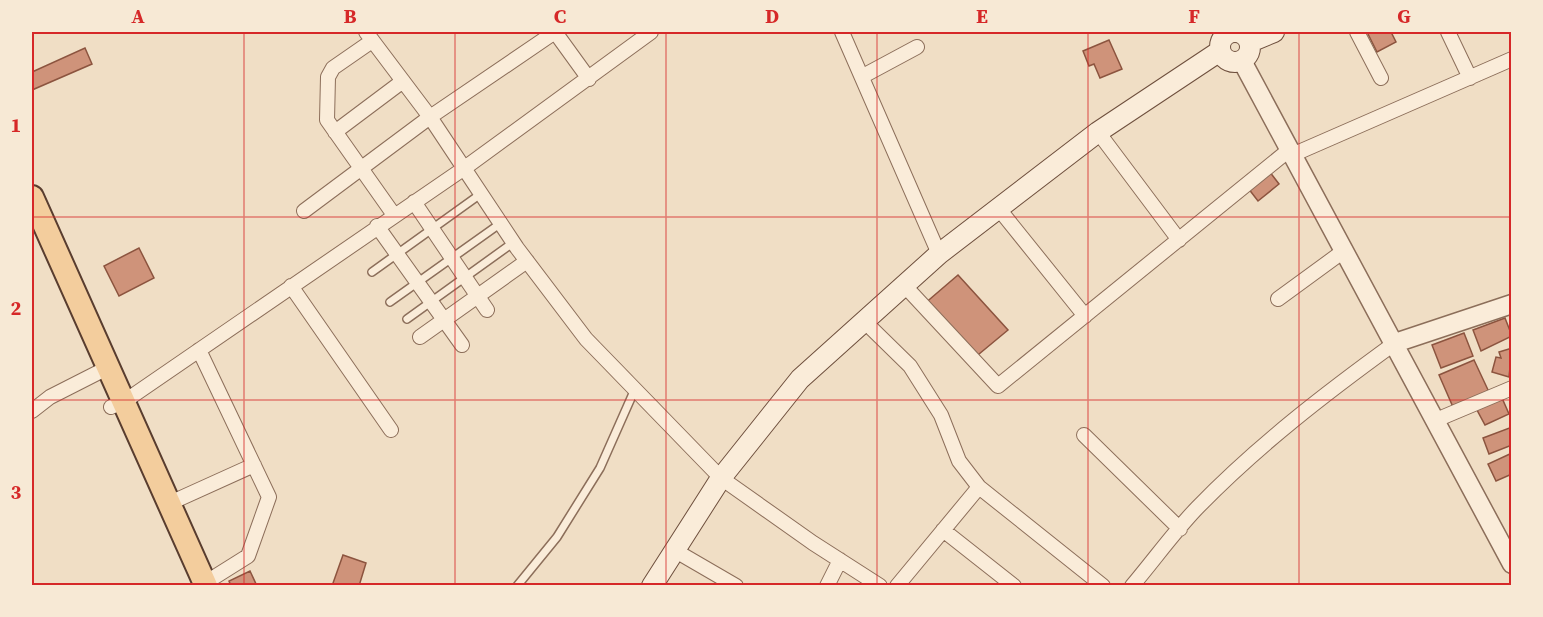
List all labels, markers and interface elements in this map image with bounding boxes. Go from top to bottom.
text: A [131,2,145,30]
text: B [343,2,357,30]
text: C [554,2,566,30]
text: D [765,2,779,30]
text: E [976,2,988,30]
text: F [1188,2,1200,30]
text: G [1397,2,1411,30]
text: 1 [11,111,21,139]
text: 2 [11,294,22,322]
text: 3 [11,478,22,506]

